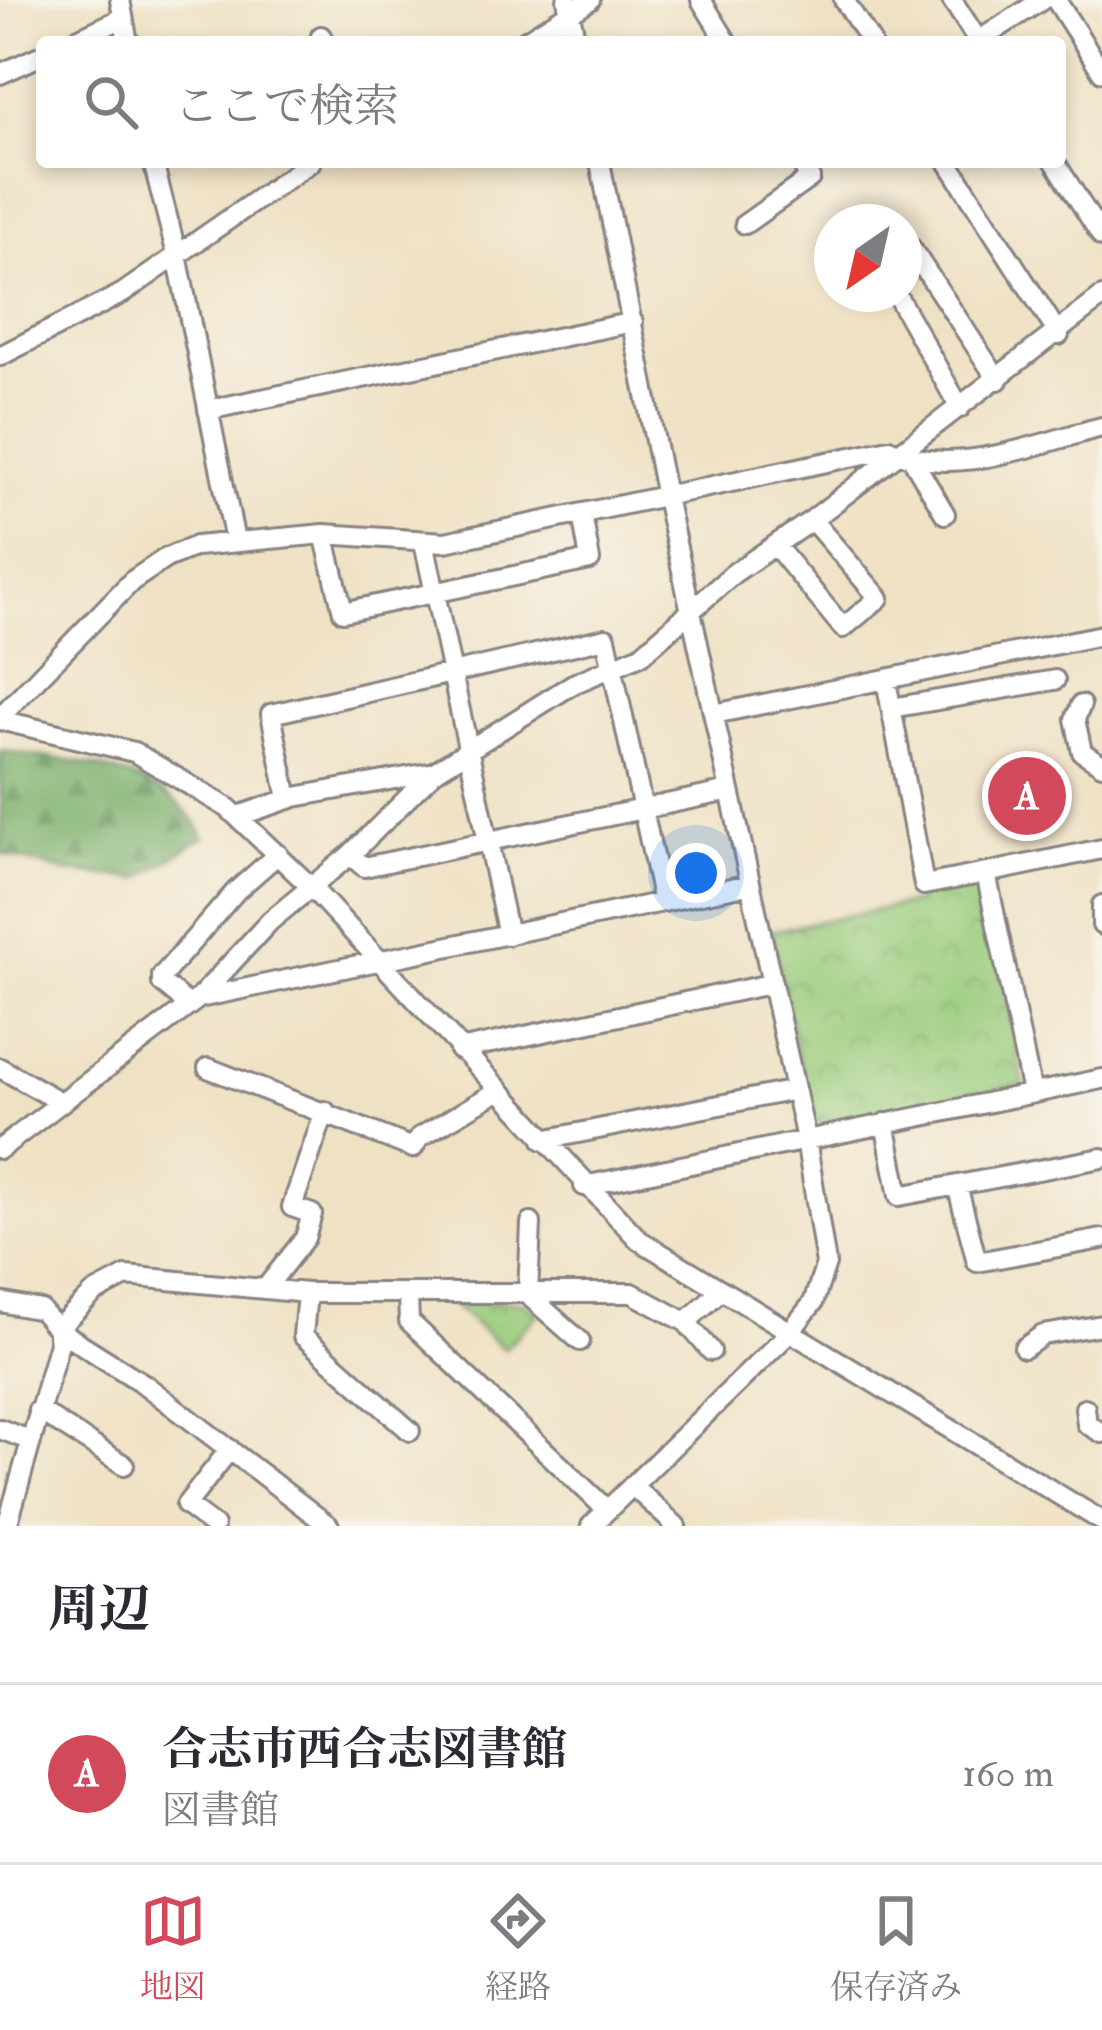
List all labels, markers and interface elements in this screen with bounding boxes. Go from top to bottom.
search box [36,36,1066,168]
icon: search [78,69,144,135]
text: ここで検索 [174,79,399,135]
north arrow [814,204,922,312]
pin: A [988,751,1066,841]
your location [666,843,726,903]
text: 周辺 [48,1578,150,1642]
text: 合志市西合志図書館 [162,1722,567,1778]
text: A [75,1749,99,1798]
text: 160 m [962,1749,1054,1798]
text: 図書館 [162,1786,279,1835]
tab: 地図 [140,1888,206,2008]
tab: 経路 [485,1888,551,2008]
tab: 保存済み [830,1888,962,2008]

